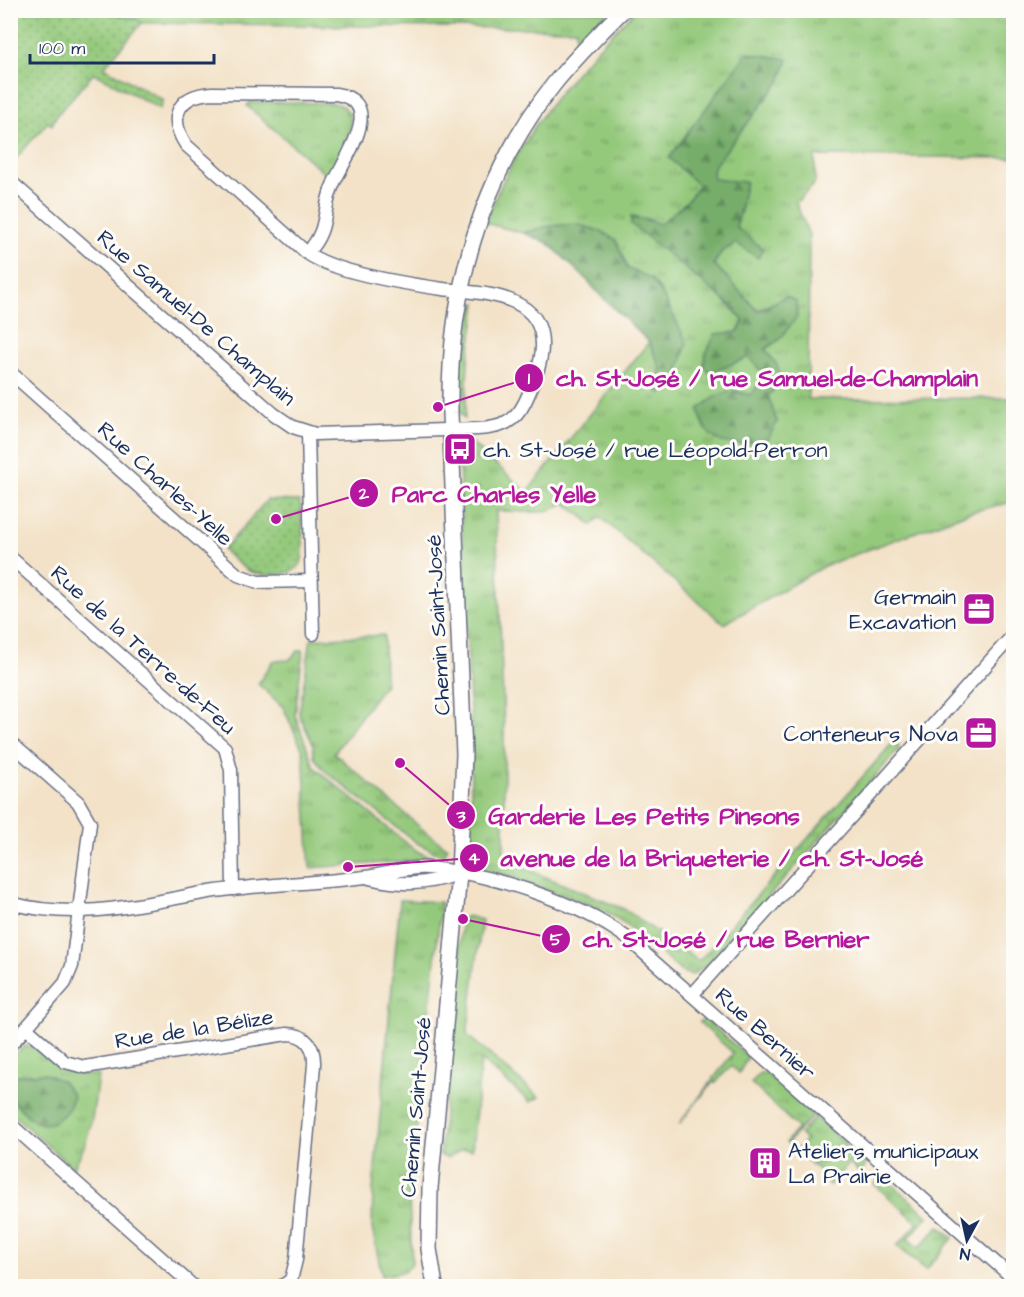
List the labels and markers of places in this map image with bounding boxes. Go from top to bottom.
callout: ch. St-José / rue Samuel-de-Champlain [514,357,990,399]
bus stop icon: ch. St-José / rue Léopold-Perron [442,431,478,467]
place label: ch. St-José / rue Léopold-Perron [483,435,827,466]
callout: Parc Charles Yelle [349,472,608,514]
place label: Germain Excavation [849,582,956,638]
office icon: Germain Excavation [961,591,997,627]
office icon: Conteneurs Nova [963,715,999,751]
place label: Conteneurs Nova [783,719,958,750]
callout: Garderie Les Petits Pinsons [446,794,812,836]
callout: avenue de la Briqueterie / ch. St-José [459,837,936,879]
callout: ch. St-José / rue Bernier [541,918,882,960]
place label: Ateliers municipaux La Prairie [788,1136,979,1192]
building icon: Ateliers municipaux La Prairie [747,1145,783,1181]

